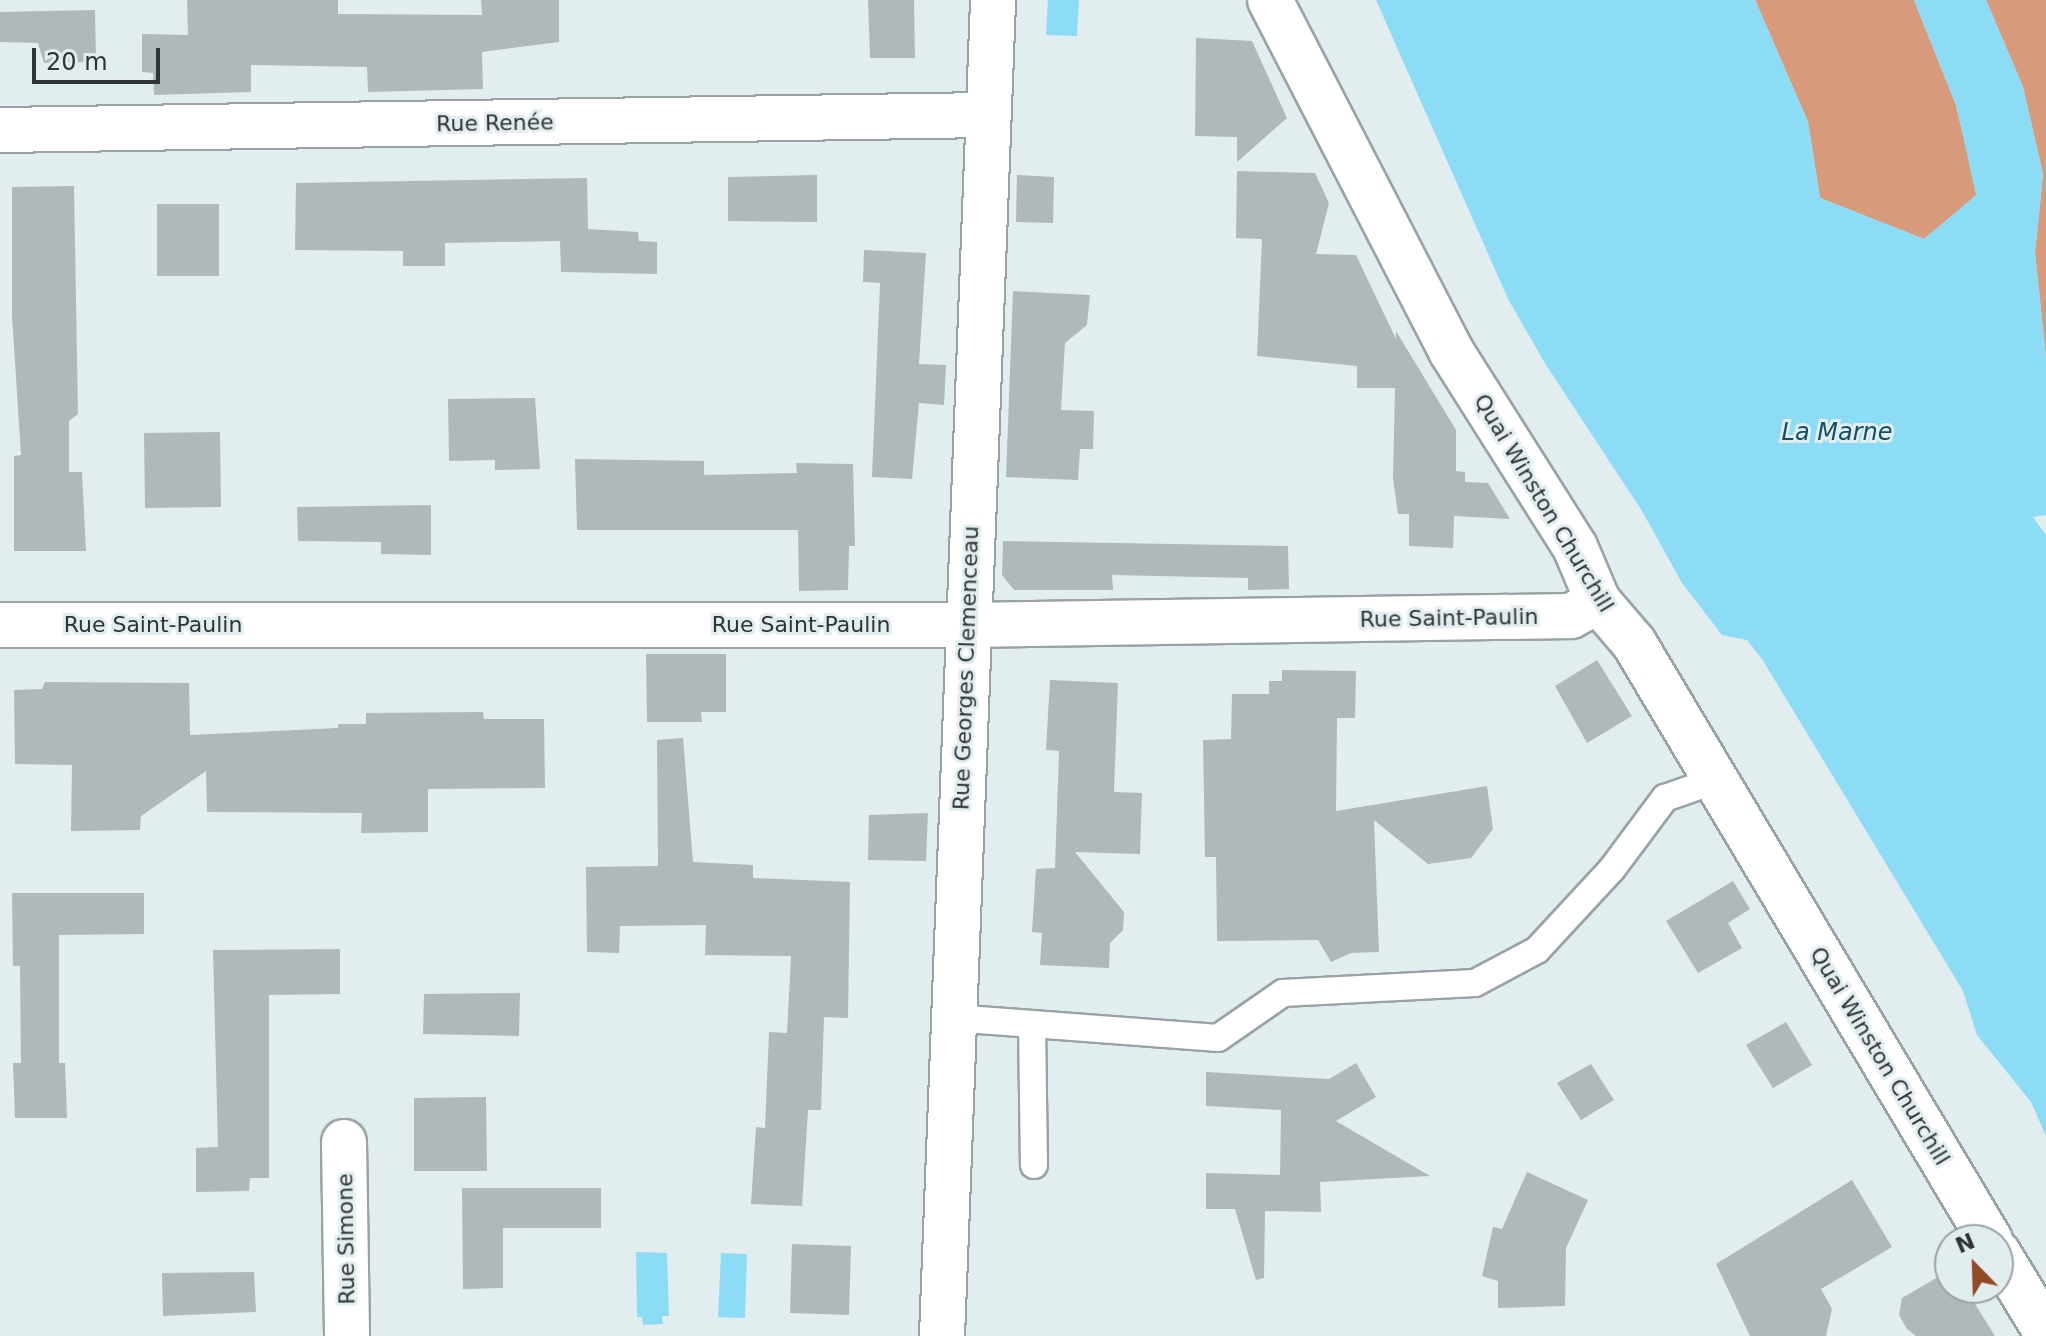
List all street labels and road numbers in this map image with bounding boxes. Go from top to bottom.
street label: Rue Renée [436,109,554,137]
street label: Quai Winston Churchill [1468,389,1620,617]
street label: Rue Georges Clemenceau [948,525,984,811]
street label: Rue Saint-Paulin [1359,603,1539,633]
street label: Rue Saint-Paulin [64,612,242,638]
street label: Rue Saint-Paulin [712,612,890,638]
street label: Quai Winston Churchill [1804,942,1956,1170]
street label: Rue Simone [332,1173,360,1305]

